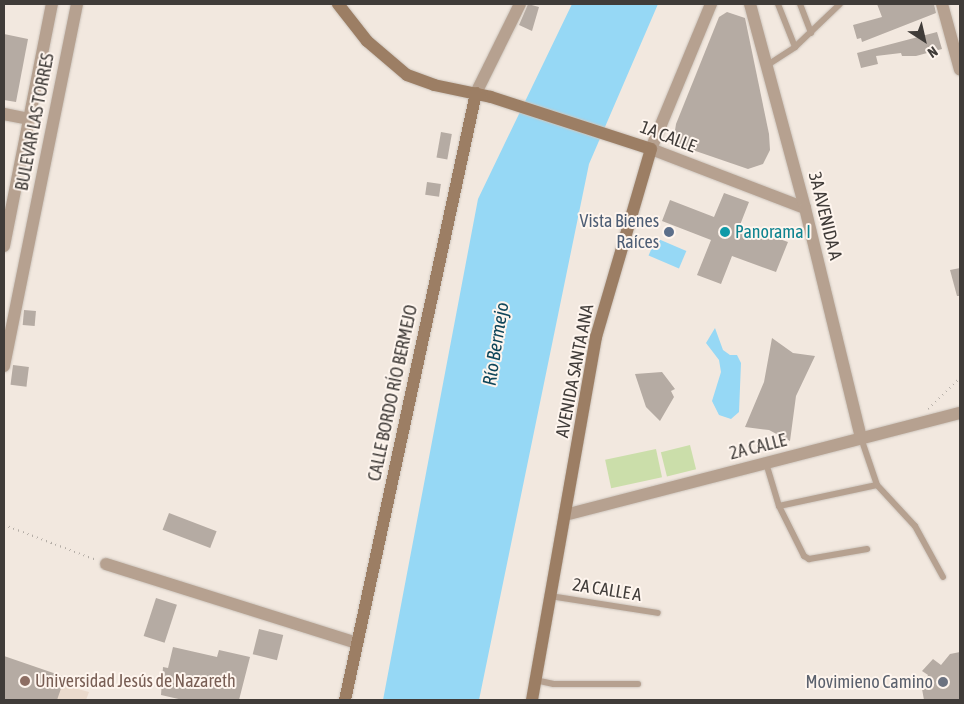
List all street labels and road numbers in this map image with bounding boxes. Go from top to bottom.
street label: BULEVAR LAS TORRES [11,51,59,193]
street label: 1A CALLE [637,116,699,158]
street label: 3A AVENIDA A [804,170,846,262]
street label: CALLE BORDO RÍO BERMEJO [364,303,422,483]
street label: AVENIDA SANTA ANA [551,303,599,439]
street label: 2A CALLE [727,429,789,465]
street label: 2A CALLE A [571,574,643,606]

